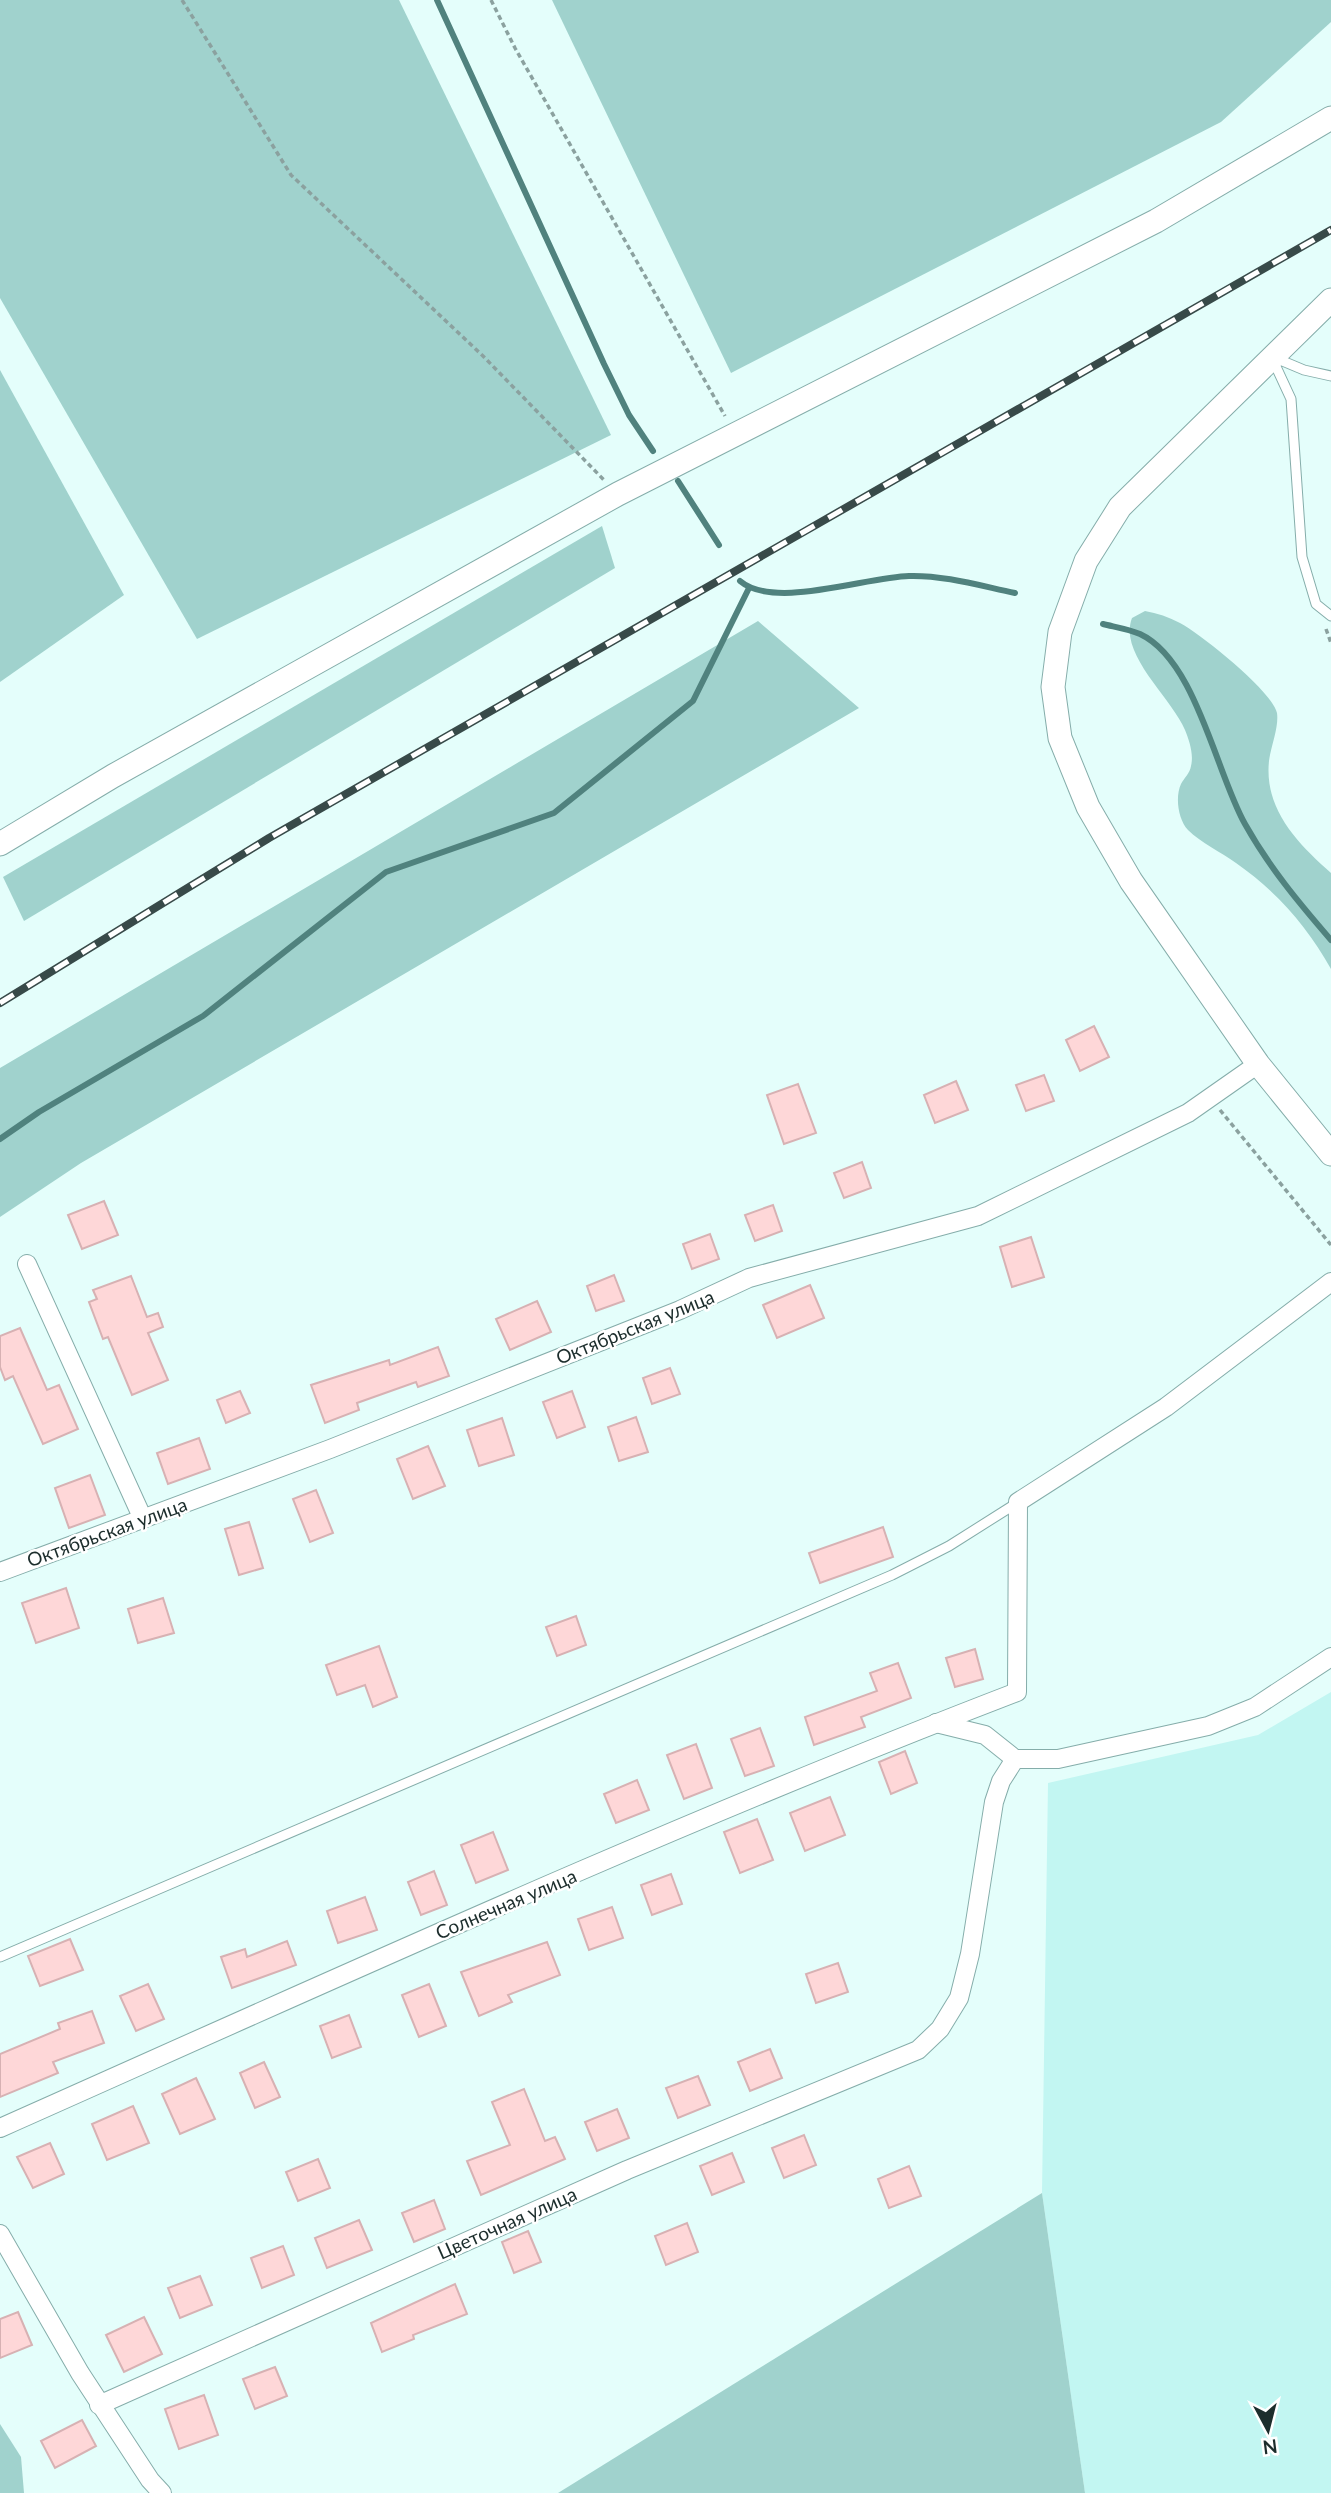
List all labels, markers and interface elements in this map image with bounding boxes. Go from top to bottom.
street label: Октябрьская улица [552,1284,717,1369]
street label: Октябрьская улица [24,1492,190,1571]
street label: Солнечная улица [432,1863,580,1944]
street label: Цветочная улица [434,2182,580,2264]
north arrow [1233,2395,1303,2465]
text: N [1261,2435,1279,2460]

